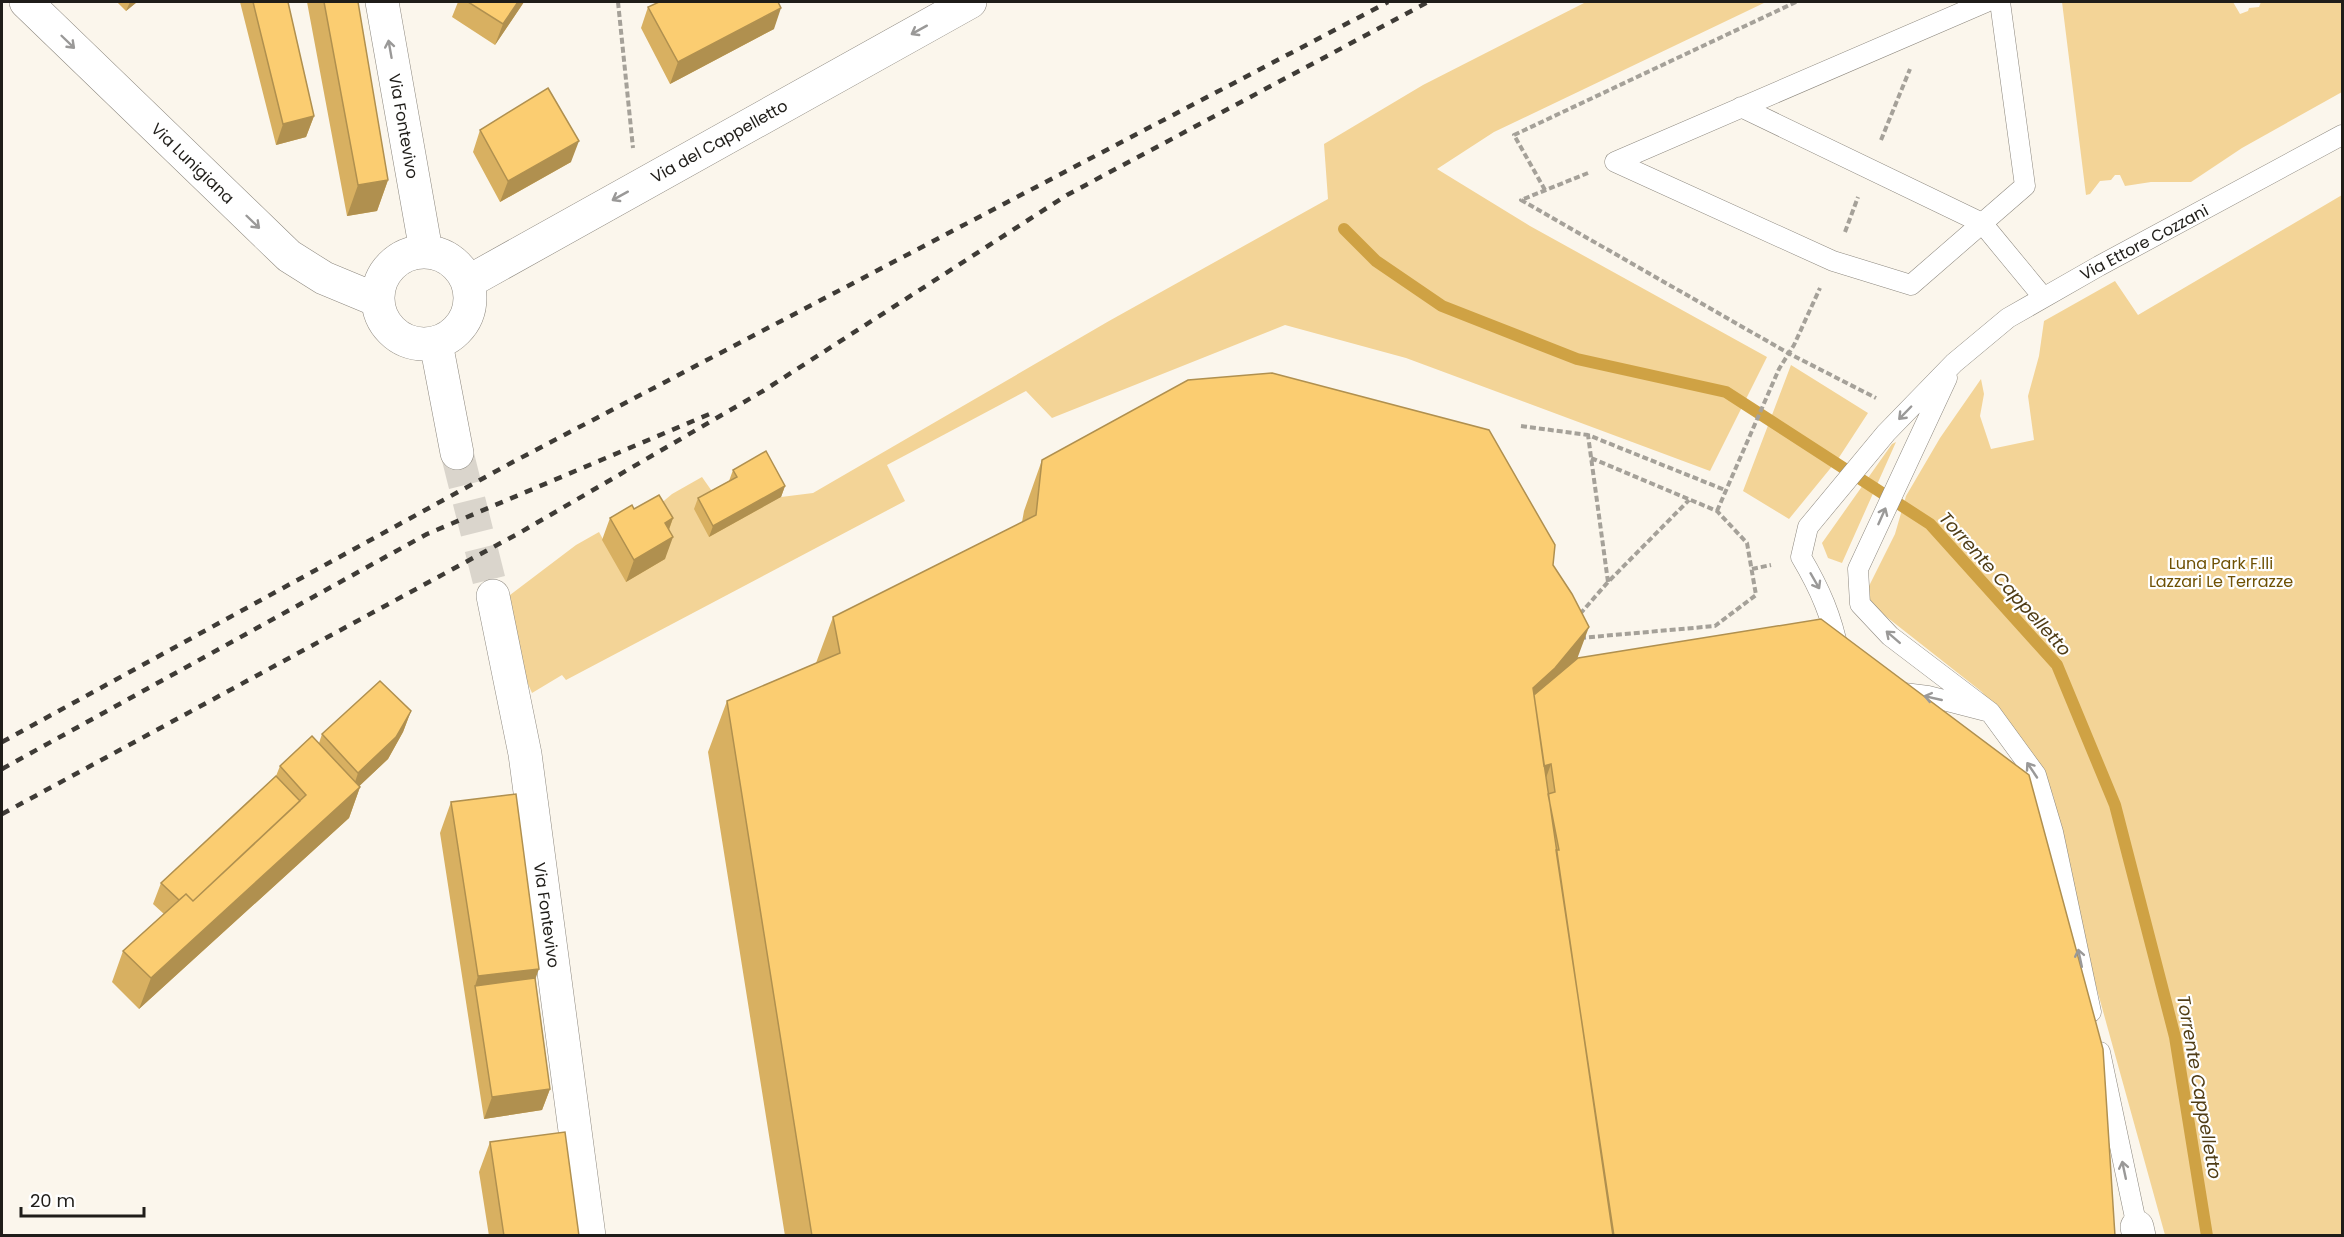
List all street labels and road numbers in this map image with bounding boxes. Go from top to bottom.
street label: Via Fontevivo [383,72,424,180]
street label: Via del Cappelletto [647,94,792,189]
street label: Via Lunigiana [146,118,239,209]
street label: Via Ettore Cozzani [2076,199,2212,286]
street label: Via Fontevivo [528,861,565,969]

